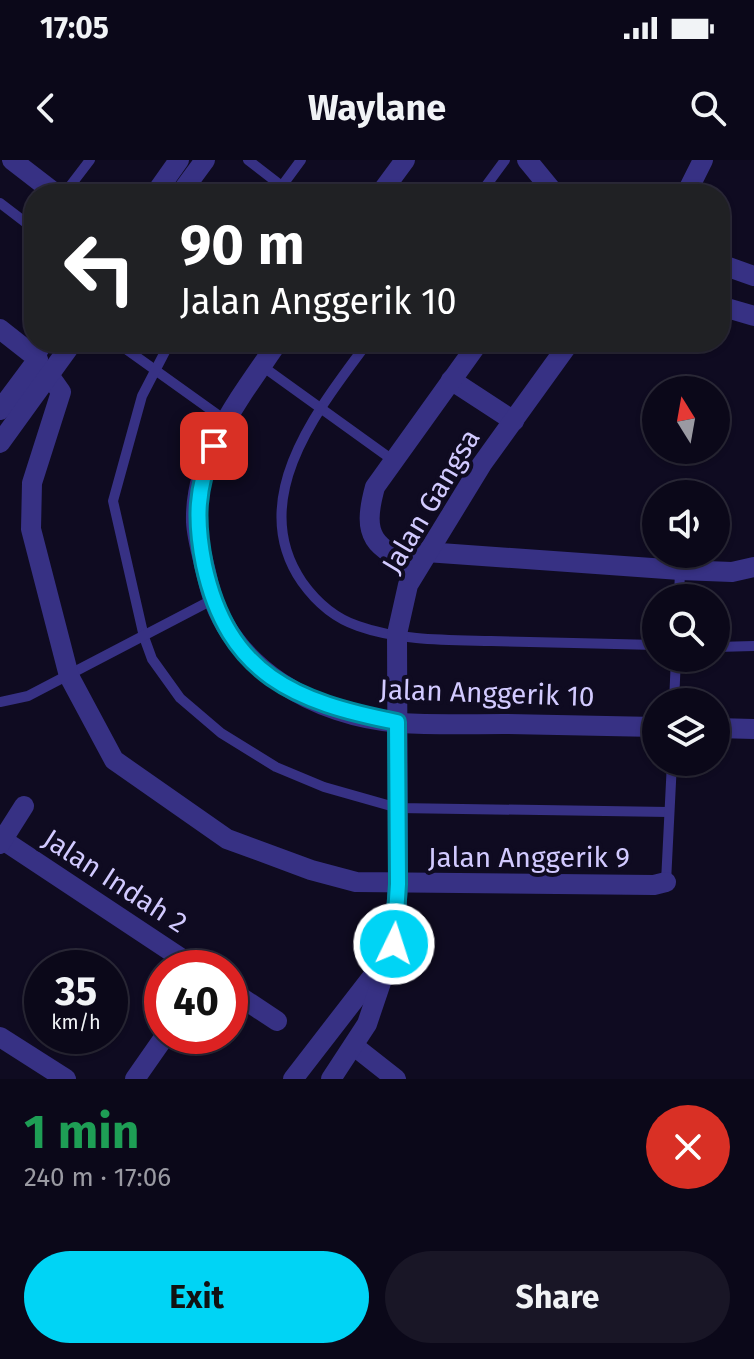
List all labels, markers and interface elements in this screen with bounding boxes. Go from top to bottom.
text: 17:05 [40,10,109,46]
icon: back [24,86,68,130]
text: Waylane [308,86,446,130]
icon: search [686,86,730,130]
text: 90 m [180,212,305,279]
icon: left [48,216,152,320]
text: Jalan Anggerik 10 [180,280,457,324]
north arrow [642,376,730,464]
map controls [642,376,730,776]
pin [180,412,248,480]
street label: Jalan Gangsa [375,423,487,579]
icon: arrive [192,424,236,468]
button: sound [642,480,730,568]
button: search [642,584,730,672]
street label: Jalan Anggerik 10 [379,673,595,713]
button: layers [642,688,730,776]
street label: Jalan Indah 2 [37,822,193,940]
street label: Jalan Anggerik 9 [428,841,630,874]
position arrow [352,902,436,986]
speed limit sign: 40 [144,950,248,1054]
text: 35 [55,968,97,1016]
text: km/h [51,1010,101,1034]
text: 1 min [24,1103,139,1161]
button: close [646,1105,730,1189]
text: 240 m · 17:06 [24,1162,171,1193]
button: Exit [24,1251,369,1343]
button: Share [385,1251,730,1343]

